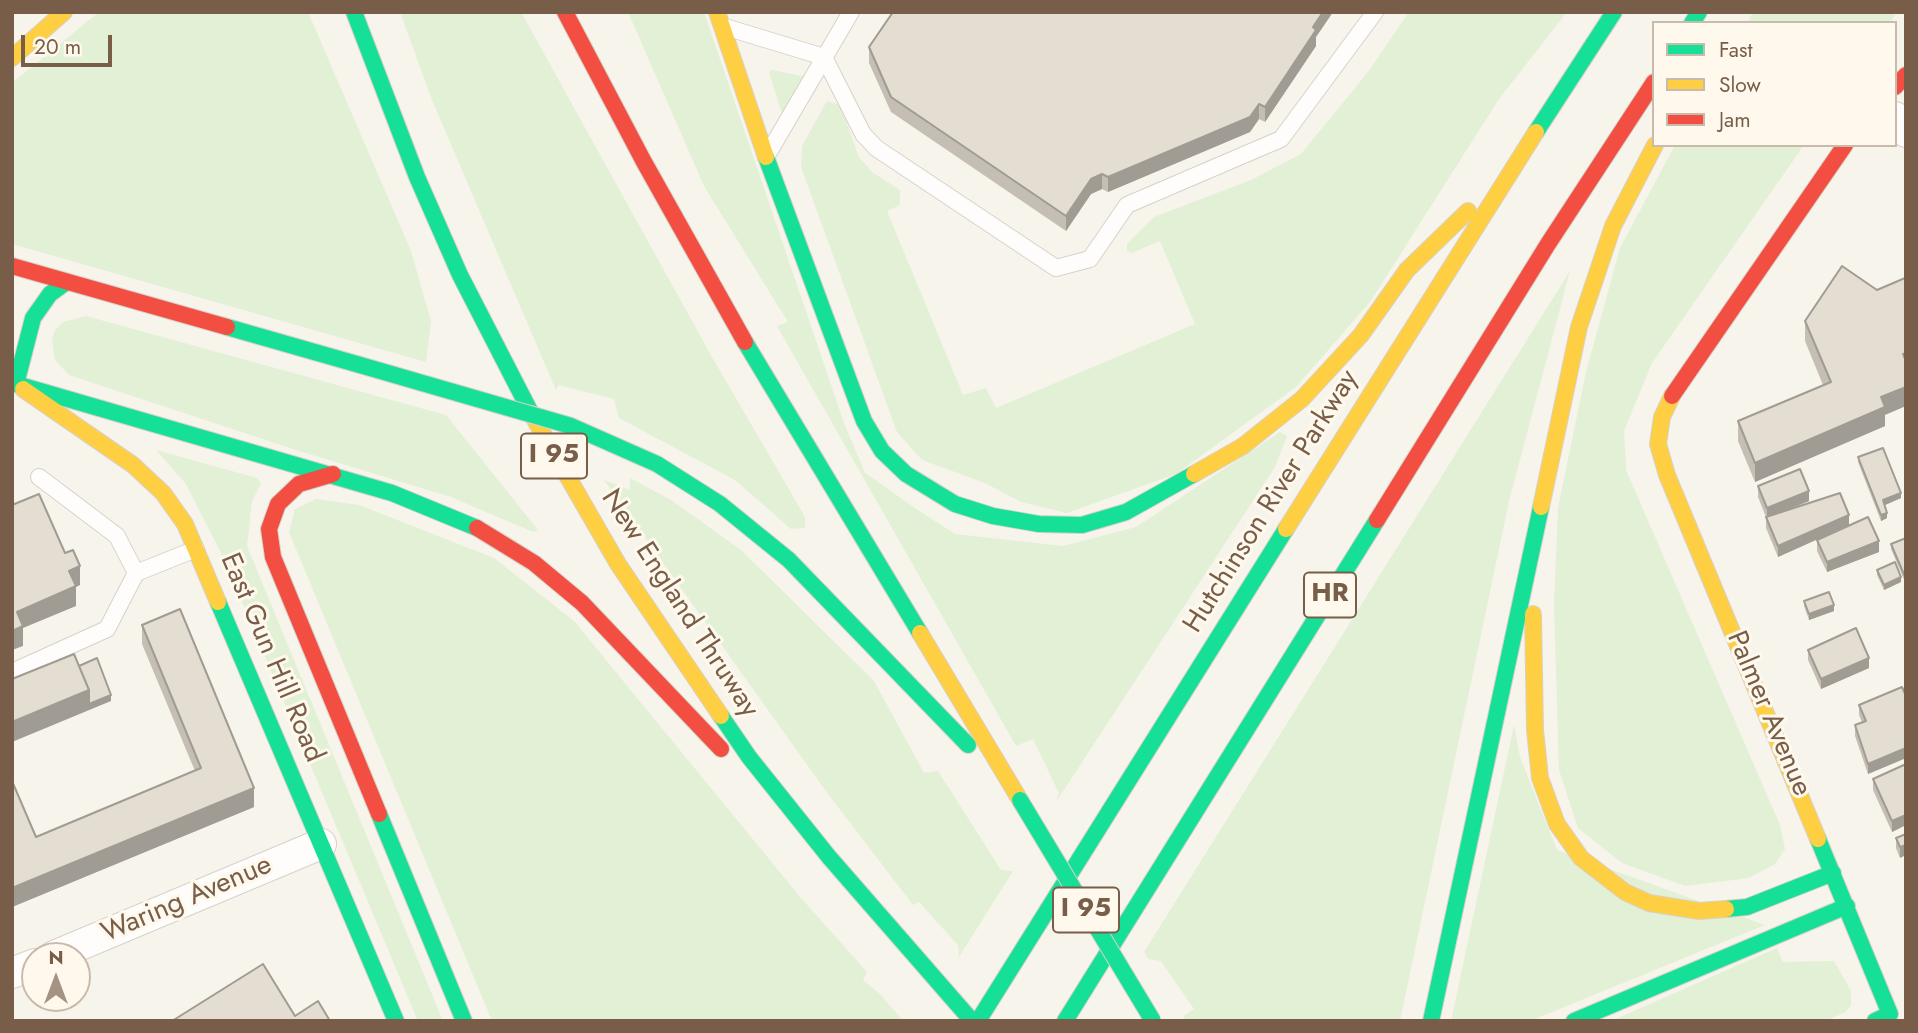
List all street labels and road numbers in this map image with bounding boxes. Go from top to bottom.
street label: Hutchinson River Parkway [1177,364,1367,640]
road number: I 95 [521,433,587,478]
street label: New England Thruway [593,484,765,724]
street label: East Gun Hill Road [212,548,330,768]
road number: HR [1304,572,1356,618]
street label: Palmer Avenue [1718,626,1818,802]
street label: Waring Avenue [97,849,277,951]
road number: I 95 [1053,888,1119,932]

